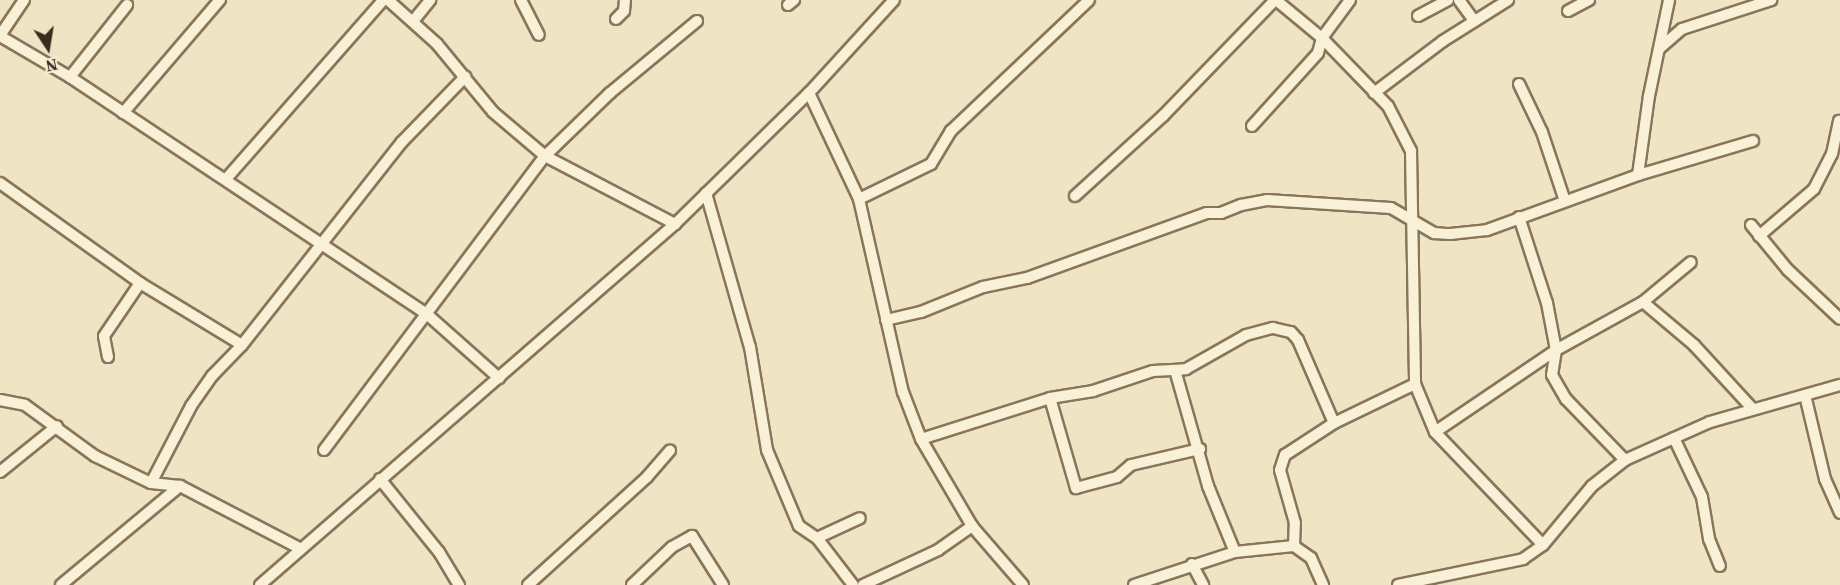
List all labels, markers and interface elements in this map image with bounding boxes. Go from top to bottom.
north arrow [18,18,78,78]
text: N [44,54,60,78]

